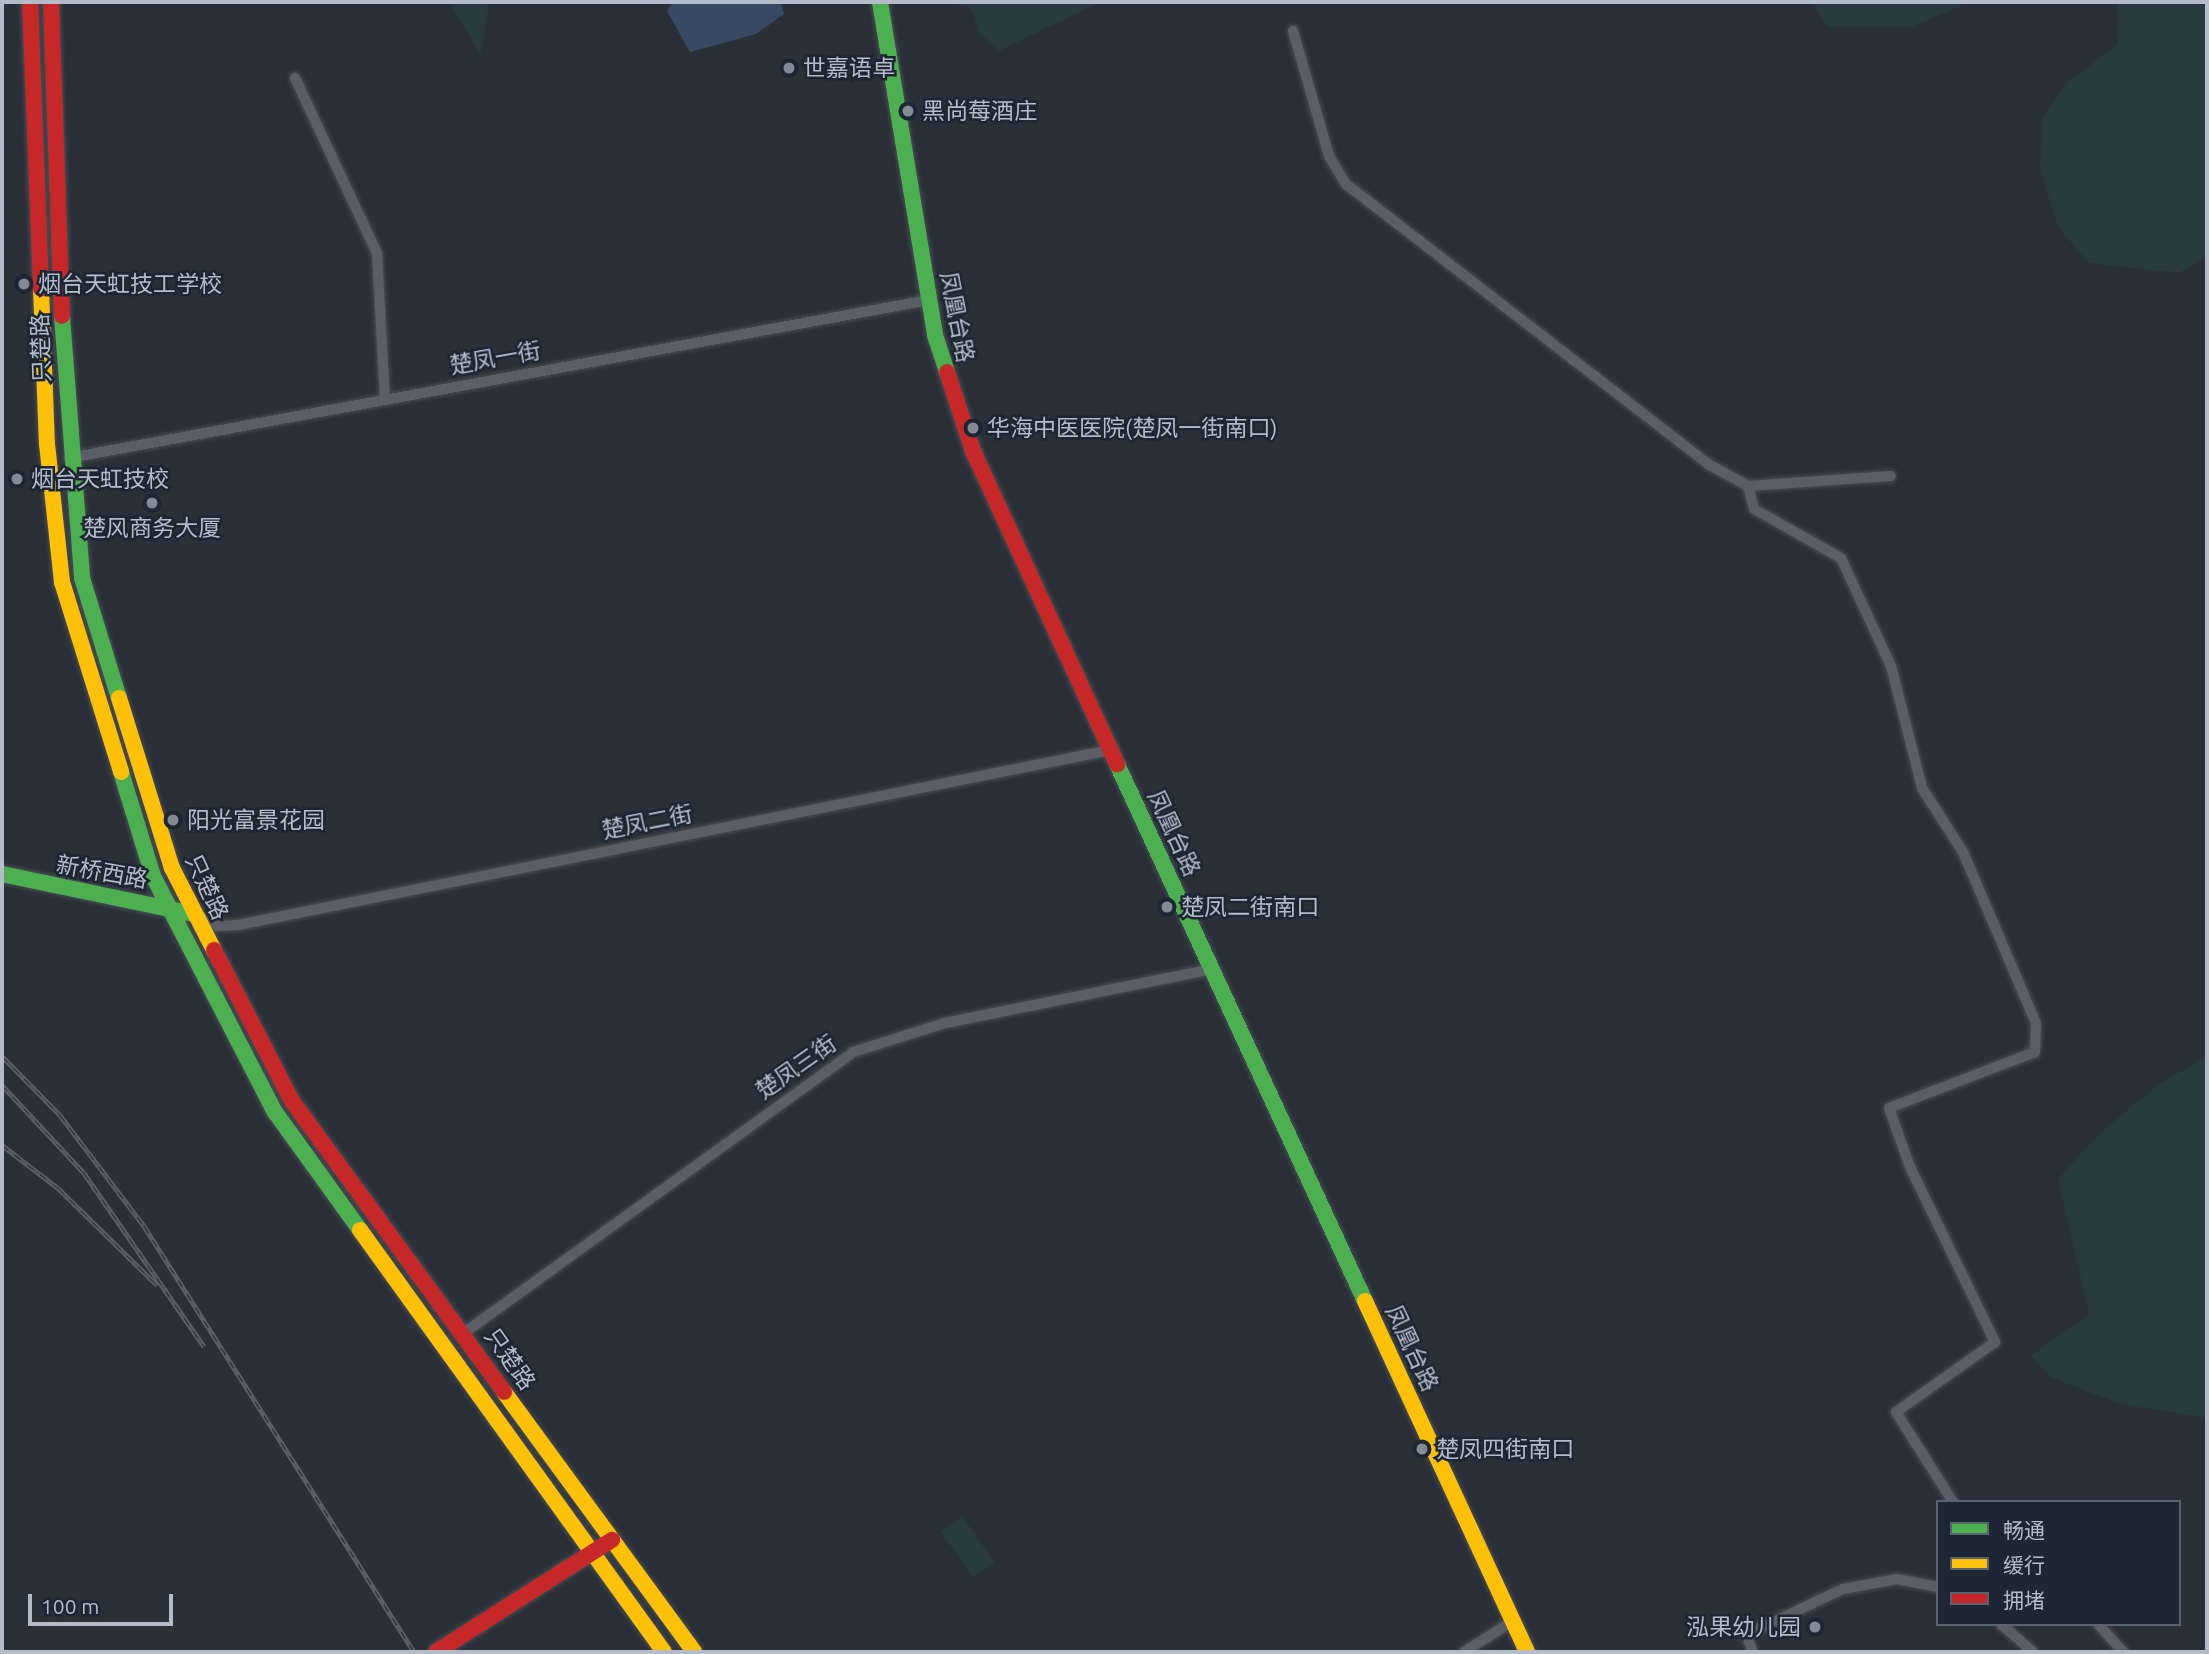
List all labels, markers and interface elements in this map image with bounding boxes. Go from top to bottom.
place label: 世嘉语卓 [803,54,895,82]
marker: 世嘉语卓 [781,60,797,76]
place label: 黑尚莓酒庄 [922,97,1037,125]
marker: 黑尚莓酒庄 [900,103,916,119]
street label: 凤凰台路 [935,269,979,365]
place label: 烟台天虹技工学校 [38,270,222,298]
marker: 烟台天虹技工学校 [16,276,32,292]
street label: 只楚路 [26,313,56,383]
street label: 楚凤一街 [447,336,543,380]
place label: 华海中医医院(楚凤一街南口) [987,414,1277,442]
marker: 华海中医医院(楚凤一街南口) [965,420,981,436]
place label: 烟台天虹技校 [31,465,169,493]
marker: 烟台天虹技校 [9,471,25,487]
marker: 楚风商务大厦 [144,495,160,511]
place label: 楚风商务大厦 [83,514,221,542]
street label: 凤凰台路 [1142,785,1206,881]
street label: 楚凤二街 [599,800,695,844]
place label: 阳光富景花园 [187,806,325,834]
marker: 阳光富景花园 [165,812,181,828]
street label: 新桥西路 [54,850,150,894]
street label: 只楚路 [180,850,234,924]
place label: 楚凤二街南口 [1181,893,1319,921]
marker: 楚凤二街南口 [1159,899,1175,915]
street label: 楚凤三街 [750,1029,842,1105]
street label: 凤凰台路 [1380,1300,1444,1396]
street label: 只楚路 [479,1323,541,1395]
place label: 楚凤四街南口 [1436,1435,1574,1463]
marker: 楚凤四街南口 [1414,1441,1430,1457]
legend [1936,1500,2181,1626]
text: 畅通 [2003,1518,2045,1542]
text: 缓行 [2003,1553,2045,1577]
scale bar [32,1580,177,1624]
text: 拥堵 [2003,1588,2045,1612]
text: 100 m [41,1594,99,1618]
place label: 泓果幼儿园 [1686,1613,1801,1641]
marker: 泓果幼儿园 [1807,1619,1823,1635]

